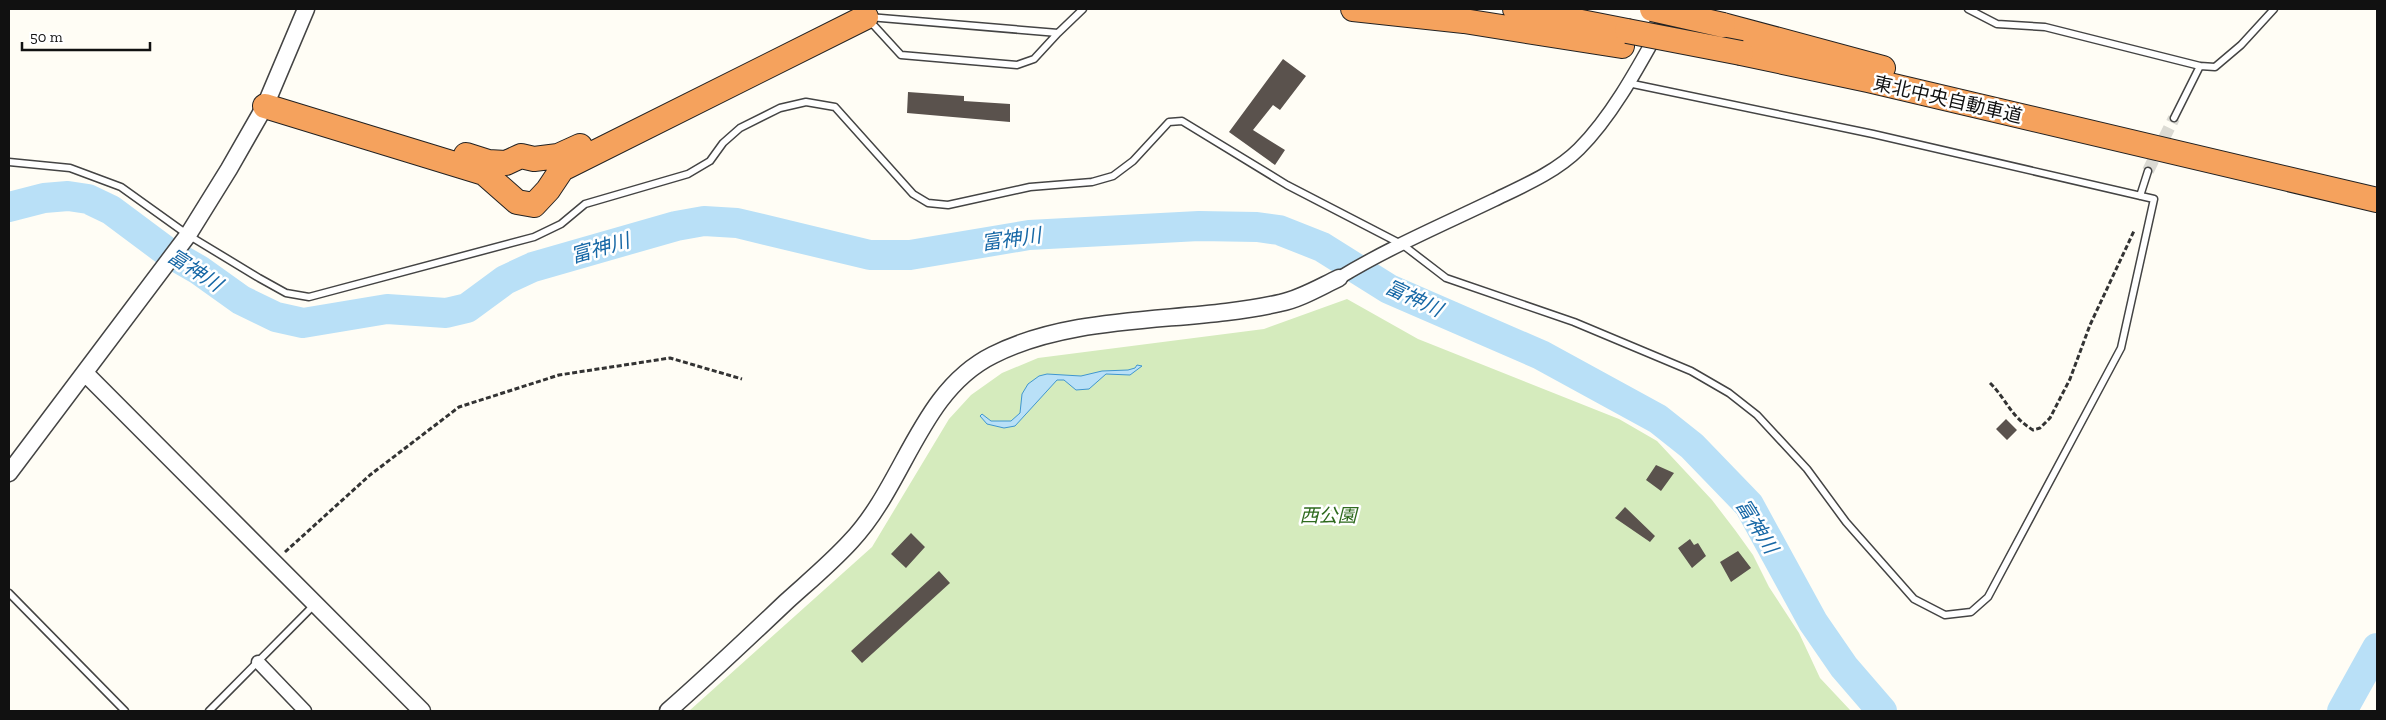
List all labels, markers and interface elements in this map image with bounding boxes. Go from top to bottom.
scale bar [22,20,150,52]
text: 50 m [30,28,63,46]
street label: 東北中央自動車道 [1871,71,2025,128]
water label: 富神川 [980,223,1044,255]
water label: 富神川 [568,228,634,268]
water label: 富神川 [163,244,228,297]
water label: 富神川 [1382,274,1448,322]
water label: 富神川 [1731,494,1784,559]
park label: 西公園 [1299,504,1359,527]

